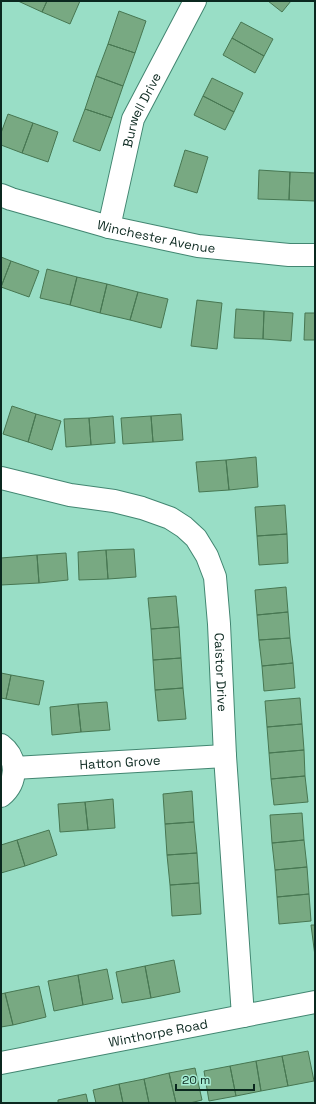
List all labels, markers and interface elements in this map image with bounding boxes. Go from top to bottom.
street label: Burwell Drive [119,70,165,149]
street label: Winchester Avenue [95,216,216,257]
street label: Caistor Drive [210,632,231,712]
street label: Hatton Grove [79,752,161,773]
street label: Winthorpe Road [107,1015,209,1051]
scale bar [176,1066,254,1092]
text: 20 m [182,1072,210,1088]

